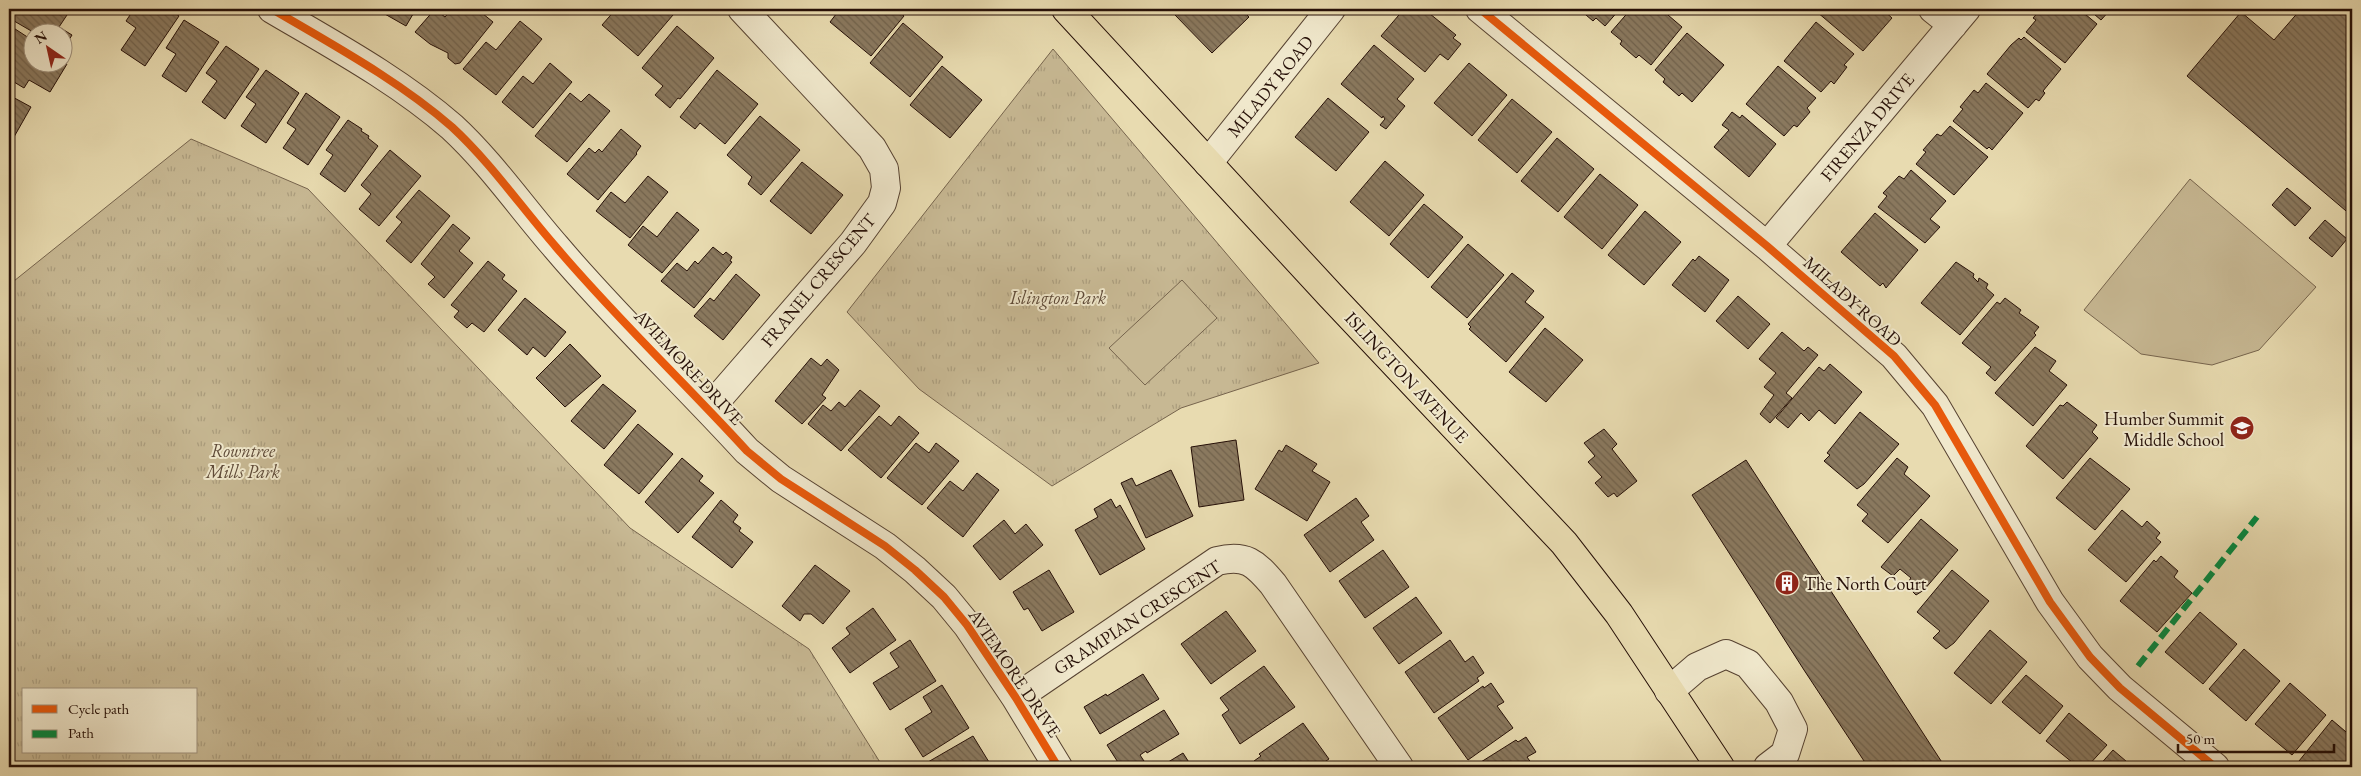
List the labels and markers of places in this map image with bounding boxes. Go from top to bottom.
place label: Humber Summit Middle School [2104,407,2224,451]
school or university icon: Humber Summit Middle School [2229,415,2255,441]
building icon: The North Court [1774,570,1800,596]
place label: The North Court [1804,572,1927,595]

